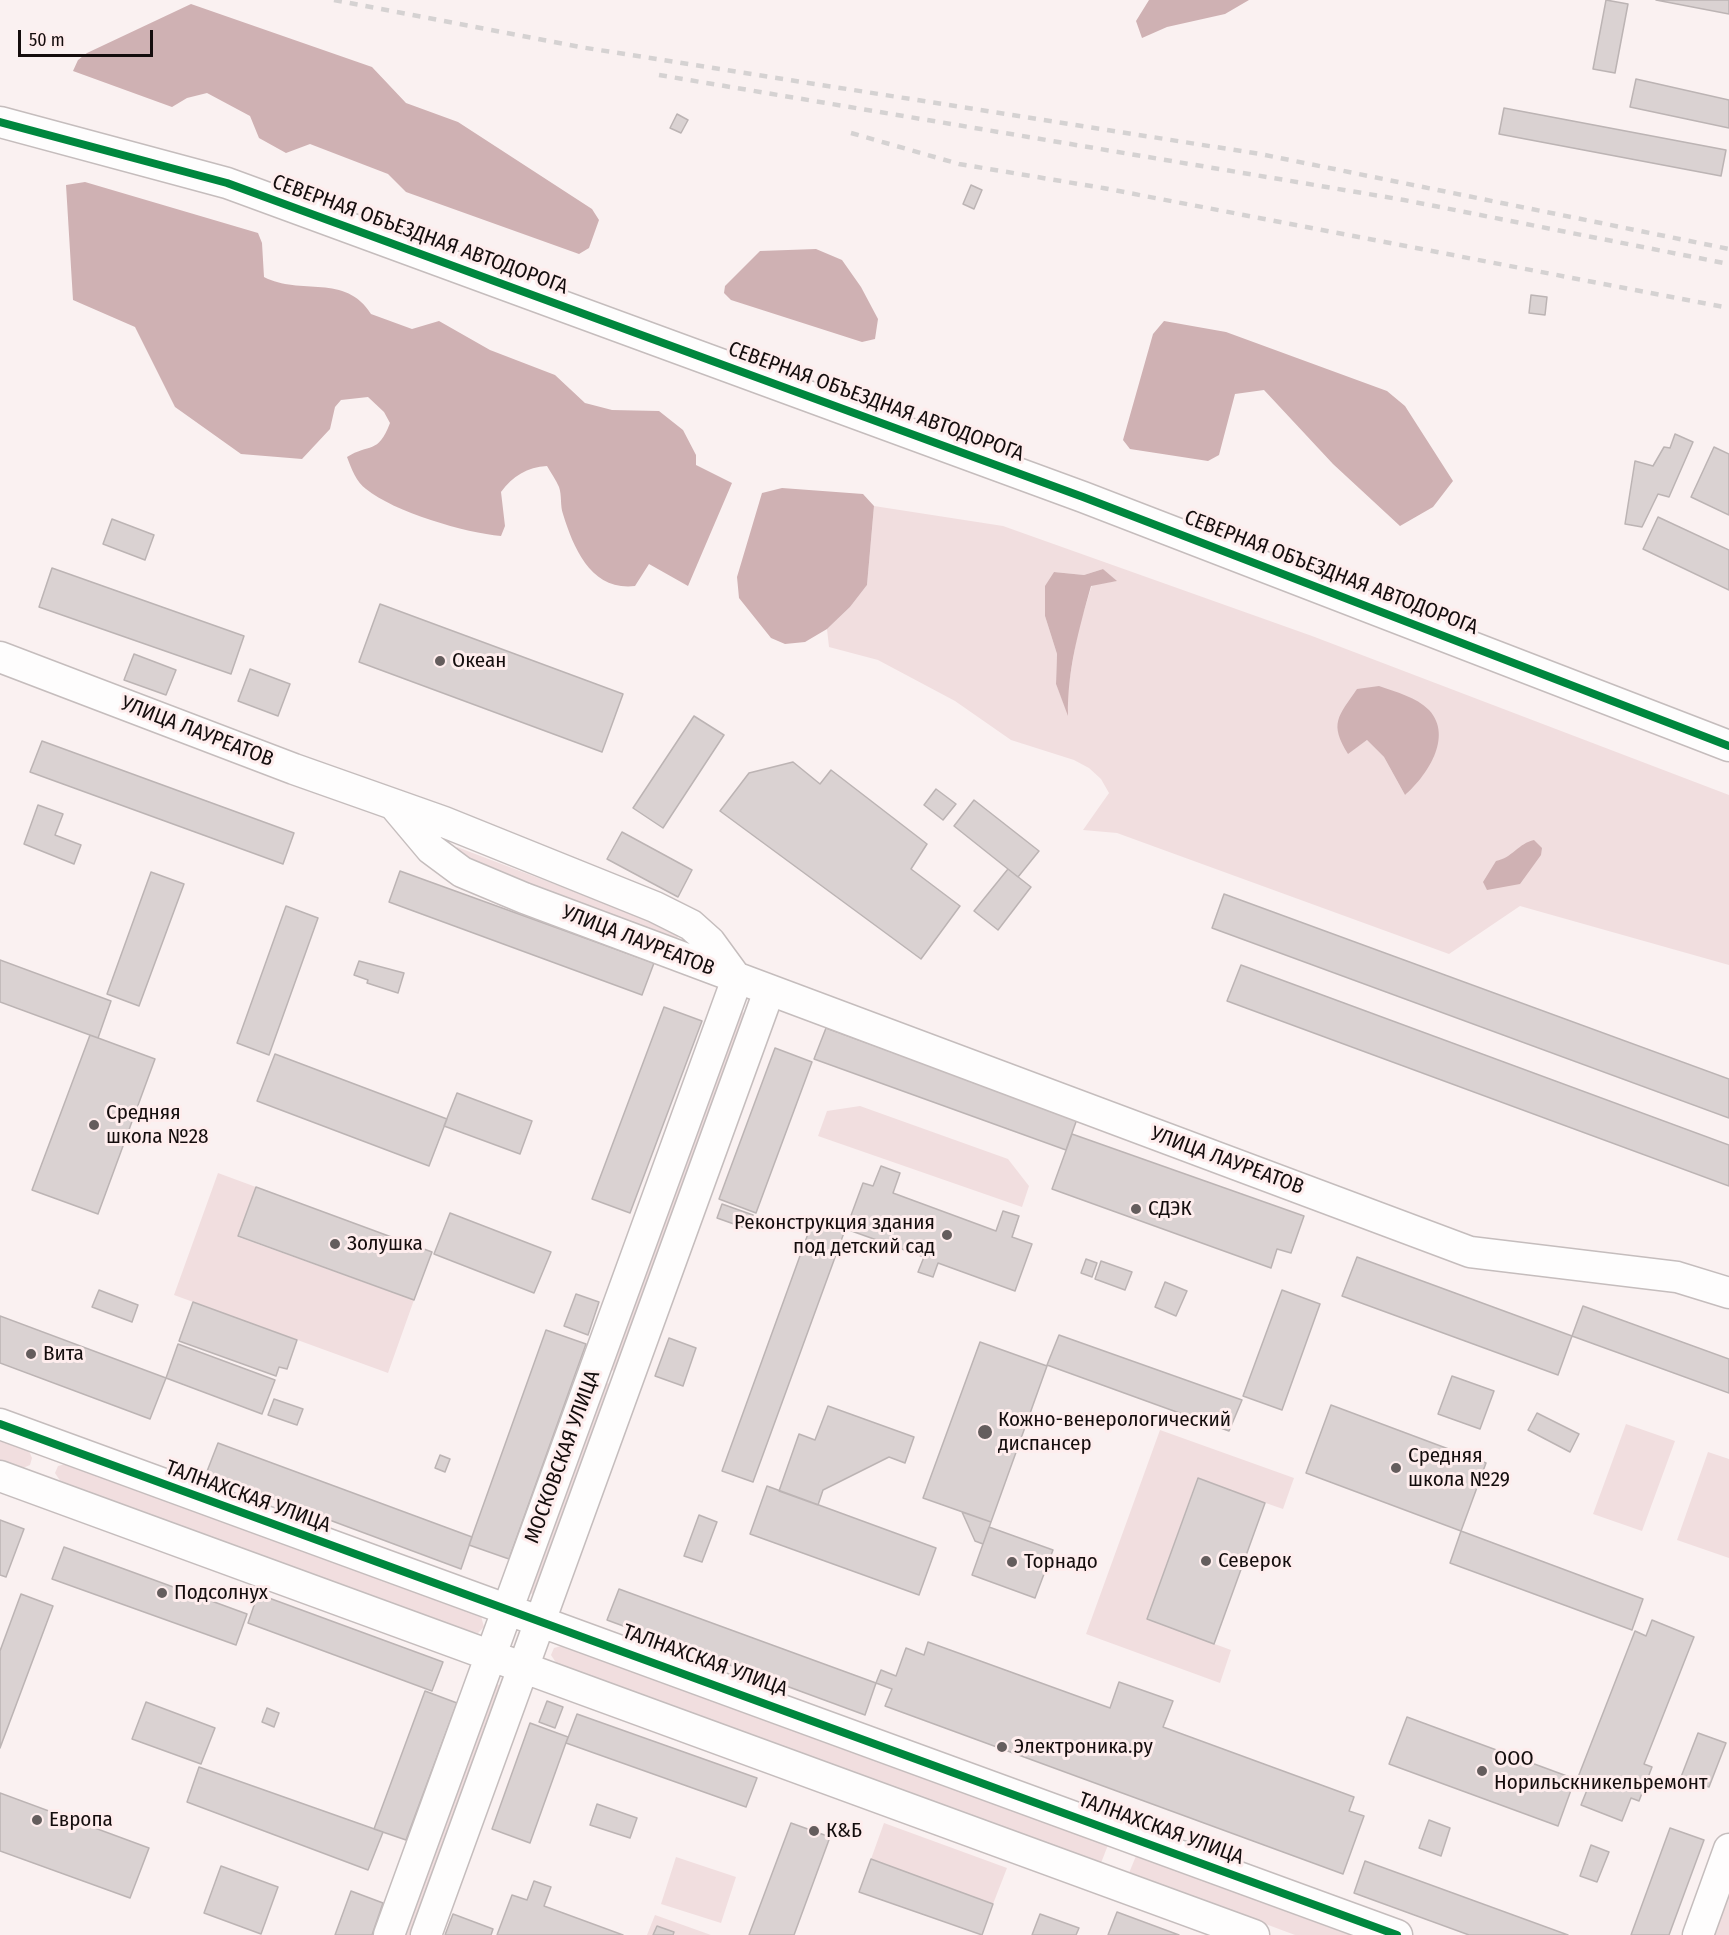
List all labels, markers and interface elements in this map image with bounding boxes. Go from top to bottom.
scale bar [21,18,156,56]
text: 50 m [29,29,65,51]
street label: СЕВЕРНАЯ ОБЪЕЗДНАЯ АВТОДОРОГА [269,170,571,300]
street label: СЕВЕРНАЯ ОБЪЕЗДНАЯ АВТОДОРОГА [725,337,1027,467]
street label: СЕВЕРНАЯ ОБЪЕЗДНАЯ АВТОДОРОГА [1181,505,1481,641]
place label: Океан [452,648,507,674]
marker: Океан [433,654,447,668]
street label: УЛИЦА ЛАУРЕАТОВ [117,691,277,773]
street label: УЛИЦА ЛАУРЕАТОВ [558,900,718,982]
place label: Средняя школа №28 [106,1100,208,1150]
marker: Средняя школа №28 [87,1118,101,1132]
street label: УЛИЦА ЛАУРЕАТОВ [1147,1122,1307,1200]
place label: СДЭК [1148,1196,1192,1222]
marker: СДЭК [1129,1202,1143,1216]
place label: Реконструкция здания под детский сад [734,1210,935,1260]
marker: Реконструкция здания под детский сад [940,1228,954,1242]
place label: Золушка [347,1231,423,1257]
marker: Золушка [328,1237,342,1251]
place label: Вита [43,1341,84,1367]
marker: Вита [24,1347,38,1361]
street label: МОСКОВСКАЯ УЛИЦА [520,1367,606,1547]
place label: Кожно-венерологический диспансер [998,1407,1231,1457]
marker: Кожно-венерологический диспансер [976,1423,994,1441]
place label: Средняя школа №29 [1408,1443,1510,1493]
street label: ТАЛНАХСКАЯ УЛИЦА [162,1455,334,1539]
marker: Средняя школа №29 [1389,1461,1403,1475]
place label: Северок [1218,1548,1292,1574]
place label: Торнадо [1024,1549,1098,1575]
marker: Северок [1199,1554,1213,1568]
marker: Торнадо [1005,1555,1019,1569]
place label: Подсолнух [174,1580,268,1606]
marker: Подсолнух [155,1586,169,1600]
street label: ТАЛНАХСКАЯ УЛИЦА [619,1619,791,1703]
place label: Электроника.ру [1014,1734,1153,1760]
marker: Электроника.ру [995,1740,1009,1754]
place label: ООО Норильскникельремонт [1494,1746,1707,1796]
marker: ООО Норильскникельремонт [1475,1764,1489,1778]
street label: ТАЛНАХСКАЯ УЛИЦА [1075,1787,1247,1871]
place label: Европа [49,1807,113,1833]
marker: Европа [30,1813,44,1827]
place label: К&Б [826,1818,862,1844]
marker: К&Б [807,1824,821,1838]

